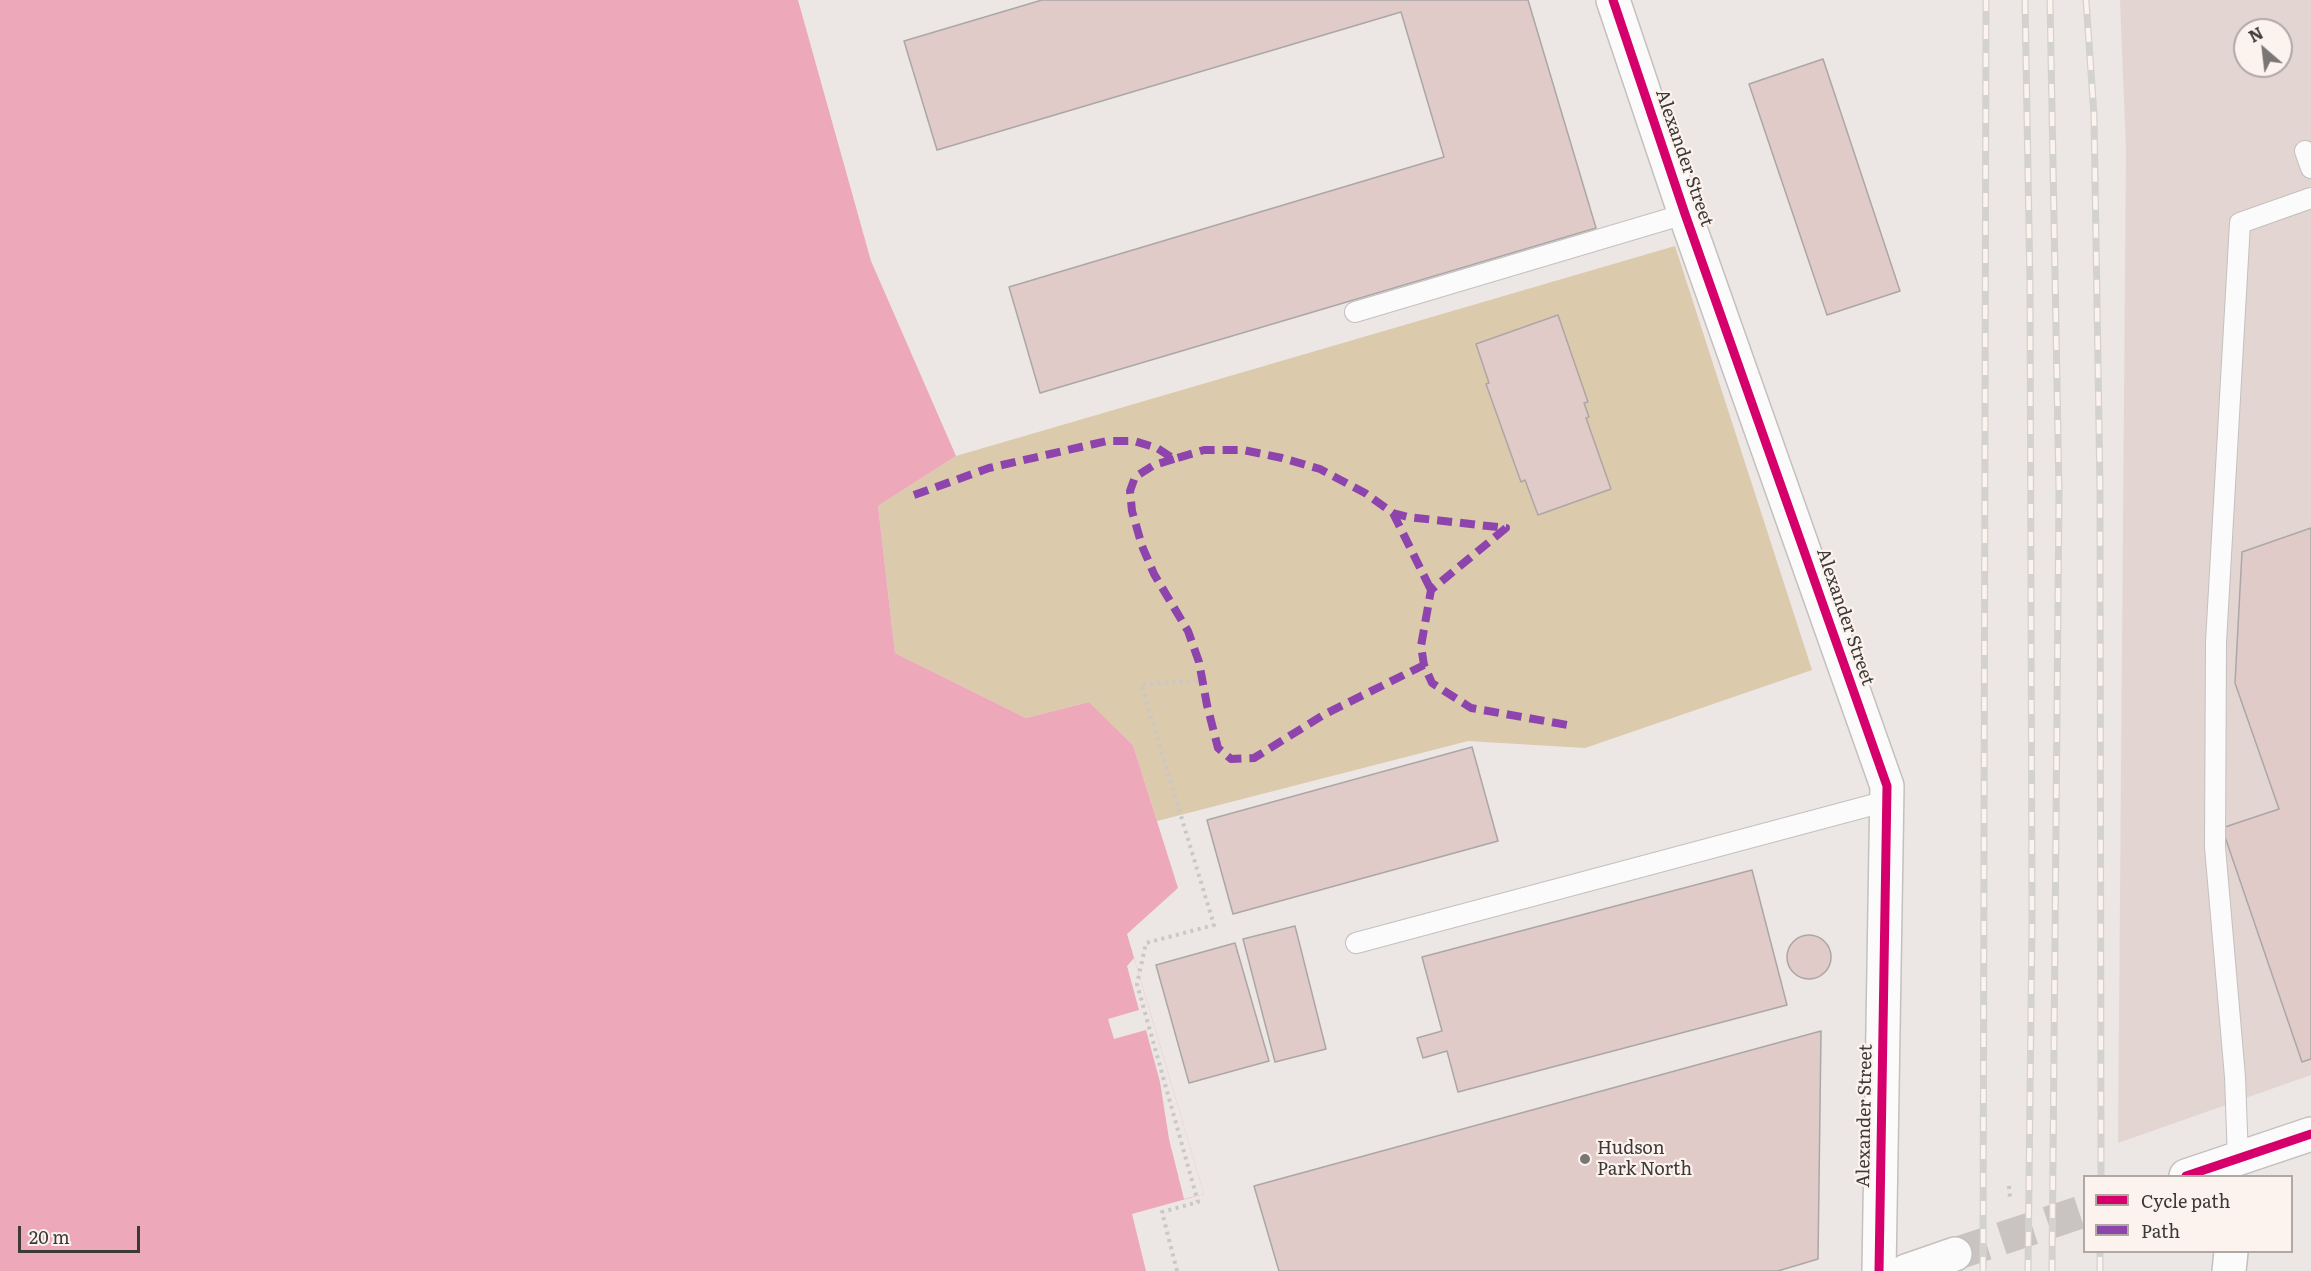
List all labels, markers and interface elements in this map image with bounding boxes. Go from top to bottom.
north arrow [2233,18,2293,78]
text: N [2244,20,2267,48]
street label: Alexander Street [1650,87,1718,229]
street label: Alexander Street [1811,546,1879,688]
street label: Alexander Street [1853,1044,1877,1188]
place label: Hudson Park North [1597,1138,1692,1180]
marker: Hudson Park North [1578,1152,1592,1166]
legend [2083,1175,2293,1253]
text: Cycle path [2141,1187,2230,1214]
scale bar [21,1214,142,1252]
text: Path [2141,1217,2180,1244]
text: 20 m [29,1223,70,1250]

